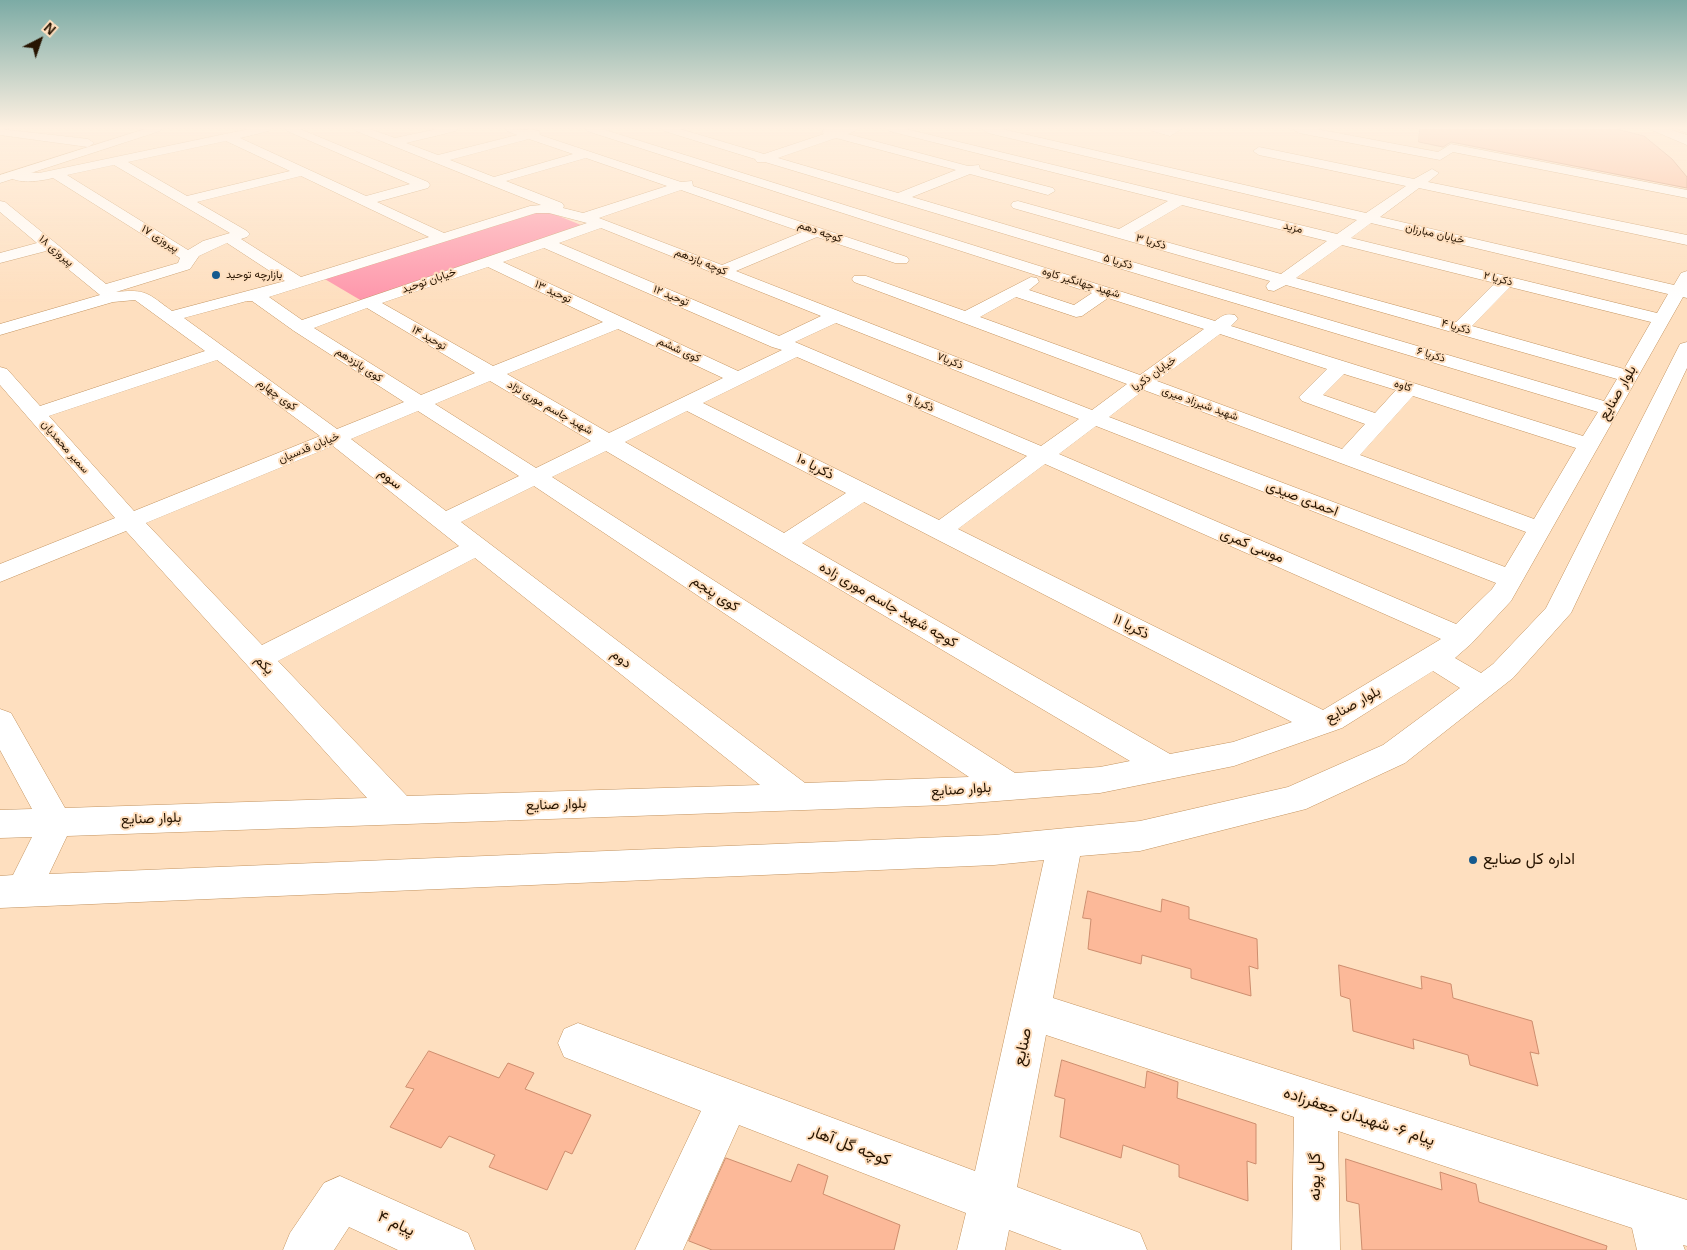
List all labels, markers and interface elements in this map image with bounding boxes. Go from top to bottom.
north arrow [15,15,65,65]
text: N [41,19,59,38]
street label: کوچه دهم [796,218,844,246]
street label: مزید [1282,219,1304,237]
street label: خیابان مبارزان [1404,221,1466,247]
street label: پیروزی ۱۷ [139,222,181,256]
street label: ذکریا ۳ [1134,231,1168,253]
street label: پیروزی ۱۸ [36,233,76,269]
street label: کوچه یازدهم [673,246,729,278]
street label: ذکریا ۵ [1102,252,1134,272]
street label: شهید جهانگیر کاوه [1040,265,1122,301]
street label: خیابان توحید [400,266,458,296]
place label: بازارچه توحید [226,268,282,282]
marker: بازارچه توحید [210,269,222,281]
street label: ذکریا ۲ [1482,269,1514,289]
street label: توحید ۱۳ [533,278,573,306]
street label: توحید ۱۲ [651,283,691,309]
street label: ذکریا ۴ [1440,317,1472,337]
street label: توحید ۱۴ [409,323,449,353]
street label: کوی ششم [656,334,702,366]
street label: ذکریا ۶ [1415,344,1447,366]
street label: کوی پانزدهم [333,345,385,385]
street label: ذکریا۷ [935,350,965,372]
street label: خیابان ذکریا [1129,354,1179,394]
street label: بلوار صنایع [1596,363,1640,423]
street label: کوی چهارم [255,376,299,414]
street label: کاوه [1393,377,1413,395]
street label: شهید جاسم موری نژاد [505,378,595,438]
street label: شهید شیرزاد میری [1160,384,1240,424]
street label: ذکریا ۹ [904,391,936,415]
street label: سمیر محمدیان [38,418,92,476]
street label: خیابان قدسیان [277,430,341,466]
street label: ذکریا ۱۰ [793,450,837,484]
street label: سوم [375,465,405,493]
street label: احمدی صیدی [1264,478,1340,520]
street label: موسی کمری [1218,525,1286,567]
street label: کوچه شهید جاسم موری زاده [816,559,960,651]
street label: کوی پنجم [688,572,742,616]
street label: ذکریا ۱۱ [1110,611,1152,643]
street label: دوم [607,646,635,672]
street label: یکم [251,652,277,678]
street label: بلوار صنایع [1323,683,1383,727]
street label: بلوار صنایع [930,780,992,800]
street label: بلوار صنایع [526,796,586,814]
street label: بلوار صنایع [121,810,181,828]
place label: اداره کل صنایع [1483,850,1575,870]
marker: اداره کل صنایع [1467,854,1479,866]
street label: صنایع [1010,1026,1036,1068]
street label: پیام ۶- شهیدان جعفرزاده [1281,1083,1437,1151]
street label: کوچه گل آهار [807,1122,893,1170]
street label: گل پونه [1306,1153,1326,1201]
street label: پیام ۴ [374,1207,418,1241]

